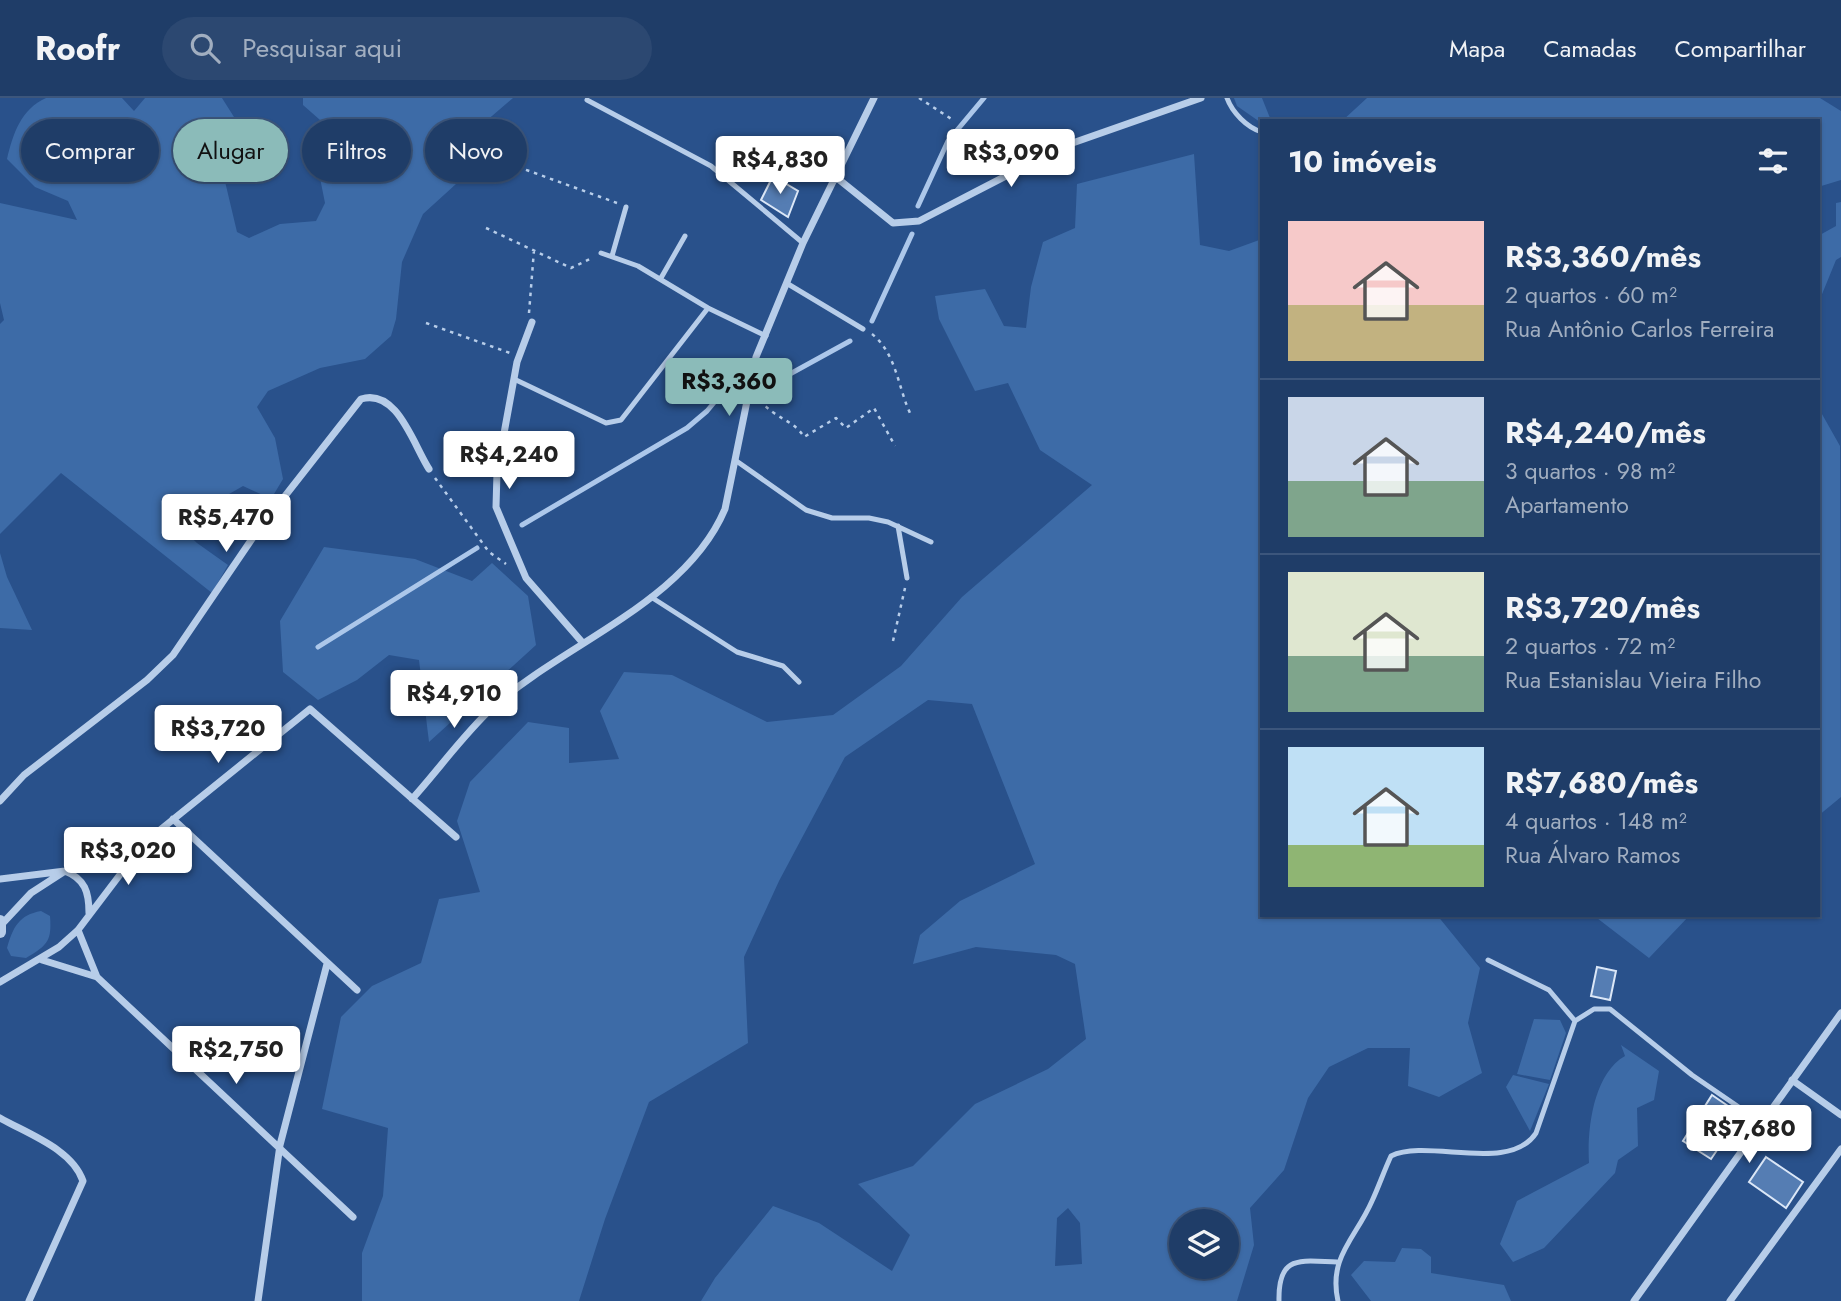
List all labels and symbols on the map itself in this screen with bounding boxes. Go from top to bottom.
pin: R$3,090 [946,130,1076,189]
pin: R$4,830 [715,136,845,196]
pin: R$3,360 [664,358,794,418]
pin: R$4,240 [444,432,574,491]
pin: R$5,470 [161,494,291,554]
pin: R$4,910 [389,670,519,730]
pin: R$3,720 [153,706,283,765]
pin: R$3,020 [63,828,193,887]
pin: R$2,750 [171,1026,301,1086]
pin: R$7,680 [1684,1105,1814,1165]

